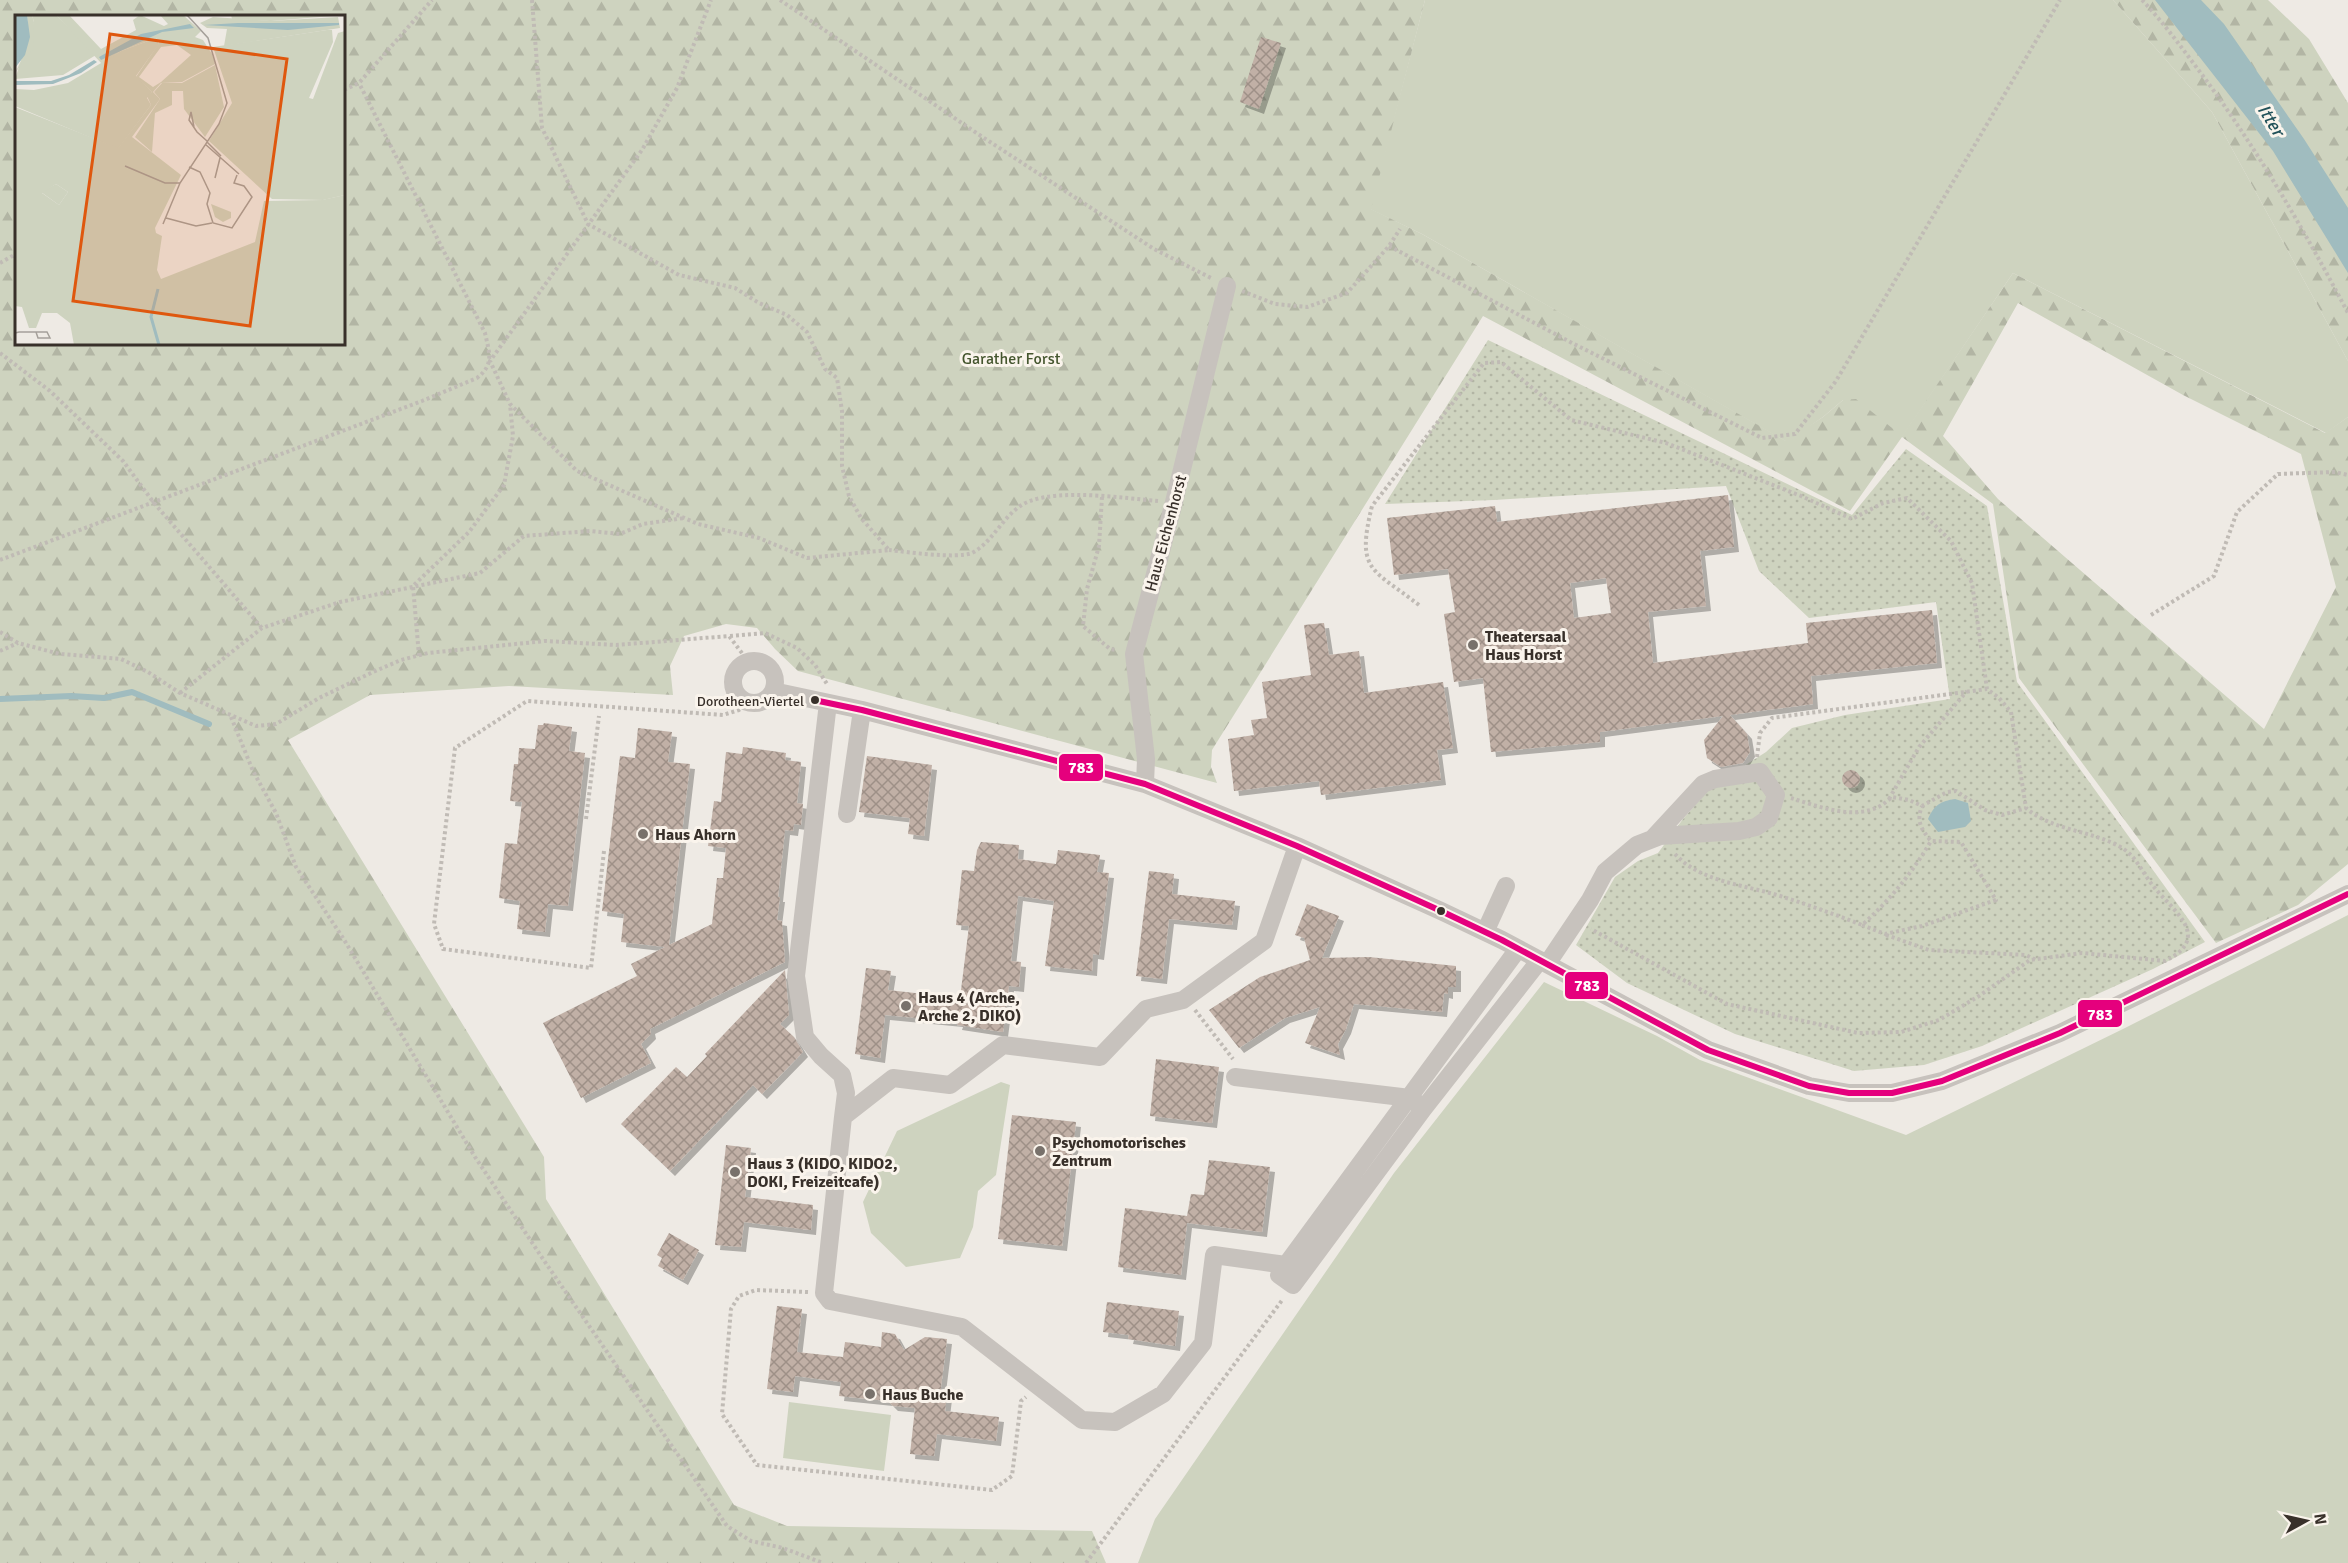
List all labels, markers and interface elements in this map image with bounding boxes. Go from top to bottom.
inset map [15,15,345,345]
water label: Itter [2253,100,2290,142]
park label: Garather Forst [962,349,1061,369]
street label: Haus Eichenhorst [1141,472,1191,594]
place label: Theatersaal Haus Horst [1485,627,1567,665]
marker: Theatersaal Haus Horst [1466,638,1480,652]
place label: Dorotheen-Viertel [697,693,804,710]
marker: Dorotheen-Viertel [809,694,821,706]
line badge: 783 [1058,753,1104,782]
text: 783 [1068,758,1094,778]
place label: Haus Ahorn [655,825,736,845]
marker: Haus Ahorn [636,827,650,841]
unlabelled marker [1435,905,1447,917]
line badge: 783 [1564,971,1609,1000]
text: 783 [1574,976,1600,996]
place label: Haus 4 (Arche, Arche 2, DIKO) [918,988,1021,1026]
marker: Haus 4 (Arche, Arche 2, DIKO) [899,999,913,1013]
line badge: 783 [2077,999,2123,1028]
text: 783 [2087,1005,2113,1025]
place label: Psychomotorisches Zentrum [1052,1133,1186,1171]
marker: Psychomotorisches Zentrum [1033,1144,1047,1158]
place label: Haus 3 (KIDO, KIDO2, DOKI, Freizeitcafe) [747,1154,898,1192]
marker: Haus 3 (KIDO, KIDO2, DOKI, Freizeitcafe) [728,1165,742,1179]
place label: Haus Buche [882,1385,963,1405]
marker: Haus Buche [863,1387,877,1401]
north arrow [2276,1491,2336,1551]
text: N [2309,1512,2331,1526]

